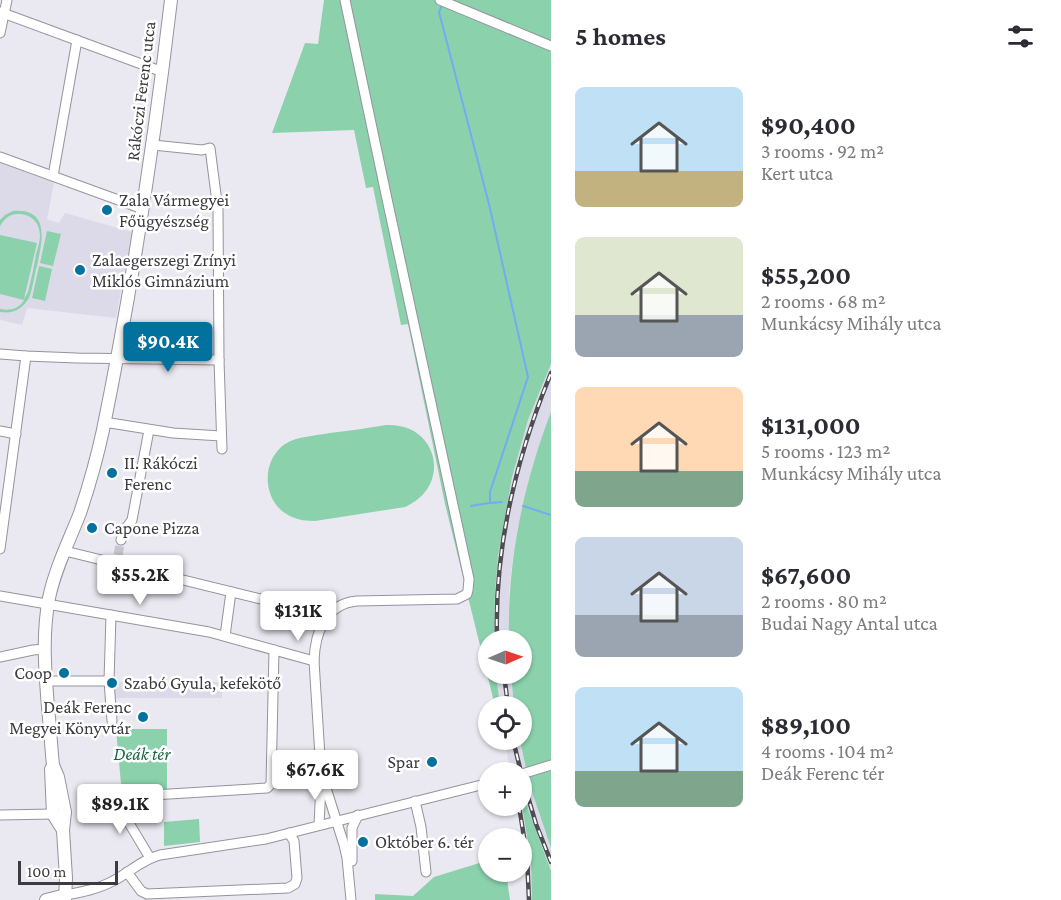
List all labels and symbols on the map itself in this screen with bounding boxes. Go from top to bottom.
street label: Rákóczi Ferenc utca [122,20,160,162]
place label: Zala Vármegyei Főügyészség [119,190,229,231]
marker: Zala Vármegyei Főügyészség [100,203,114,217]
place label: Zalaegerszegi Zrínyi Miklós Gimnázium [92,250,236,291]
marker: Zalaegerszegi Zrínyi Miklós Gimnázium [73,263,87,277]
pin: $90.4K [119,322,217,373]
place label: II. Rákóczi Ferenc [124,453,198,494]
marker: II. Rákóczi Ferenc [105,466,119,480]
place label: Capone Pizza [104,518,200,538]
marker: Capone Pizza [85,521,99,535]
pin: $55.2K [91,555,189,606]
pin: $131K [256,591,340,642]
north arrow [478,630,532,684]
place label: Coop [14,663,52,683]
marker: Coop [57,666,71,680]
place label: Szabó Gyula, kefekötő [124,673,281,693]
marker: Szabó Gyula, kefekötő [105,676,119,690]
place label: Deák Ferenc Megyei Könyvtár [9,697,132,738]
marker: Deák Ferenc Megyei Könyvtár [136,710,150,724]
park label: Deák tér [114,744,171,764]
pin: $67.6K [266,750,364,801]
place label: Spar [387,752,421,772]
marker: Spar [425,755,439,769]
pin: $89.1K [71,784,169,835]
place label: Október 6. tér [375,832,475,852]
marker: Október 6. tér [356,835,370,849]
scale bar [18,858,118,886]

